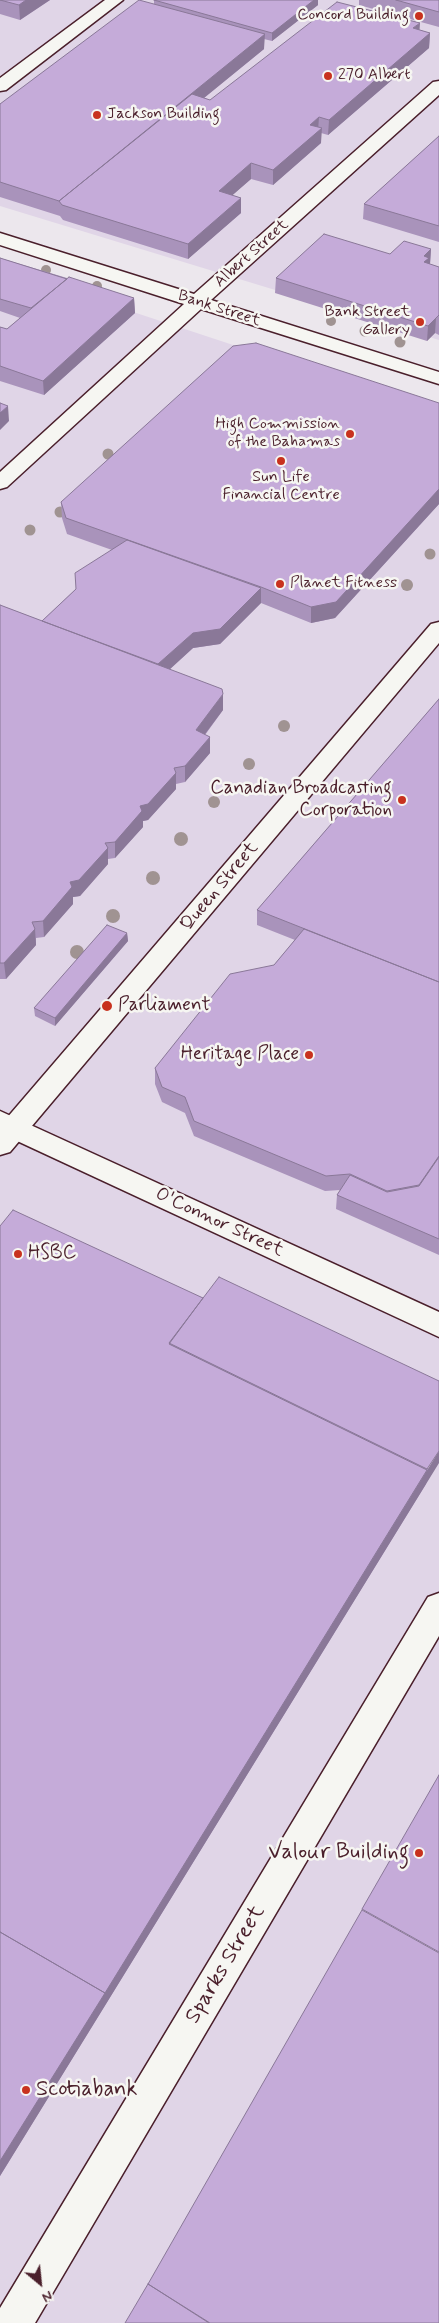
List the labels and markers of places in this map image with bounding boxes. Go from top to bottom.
place label: Concord Building [297,6,409,26]
marker: Concord Building [413,10,425,22]
place label: 270 Albert [338,66,410,86]
marker: 270 Albert [322,70,334,82]
place label: Jackson Building [107,105,220,125]
marker: Jackson Building [91,109,103,121]
place label: Bank Street Gallery [325,303,410,341]
marker: Bank Street Gallery [414,316,426,328]
place label: High Commission of the Bahamas [215,415,340,453]
marker: High Commission of the Bahamas [344,428,356,440]
marker: Sun Life Financial Centre [275,455,287,467]
place label: Sun Life Financial Centre [222,468,340,506]
place label: Planet Fitness [290,574,397,594]
marker: Planet Fitness [274,578,286,590]
place label: Canadian Broadcasting Corporation [210,778,392,822]
marker: Canadian Broadcasting Corporation [396,794,408,806]
place label: Parliament [118,995,210,1017]
marker: Parliament [100,999,114,1013]
place label: Heritage Place [181,1044,299,1066]
marker: Heritage Place [303,1049,315,1061]
place label: HSBC [28,1243,76,1265]
marker: HSBC [12,1248,24,1260]
place label: Valour Building [268,1840,409,1866]
marker: Valour Building [413,1847,425,1859]
place label: Scotiabank [36,2077,137,2103]
marker: Scotiabank [20,2084,32,2096]

